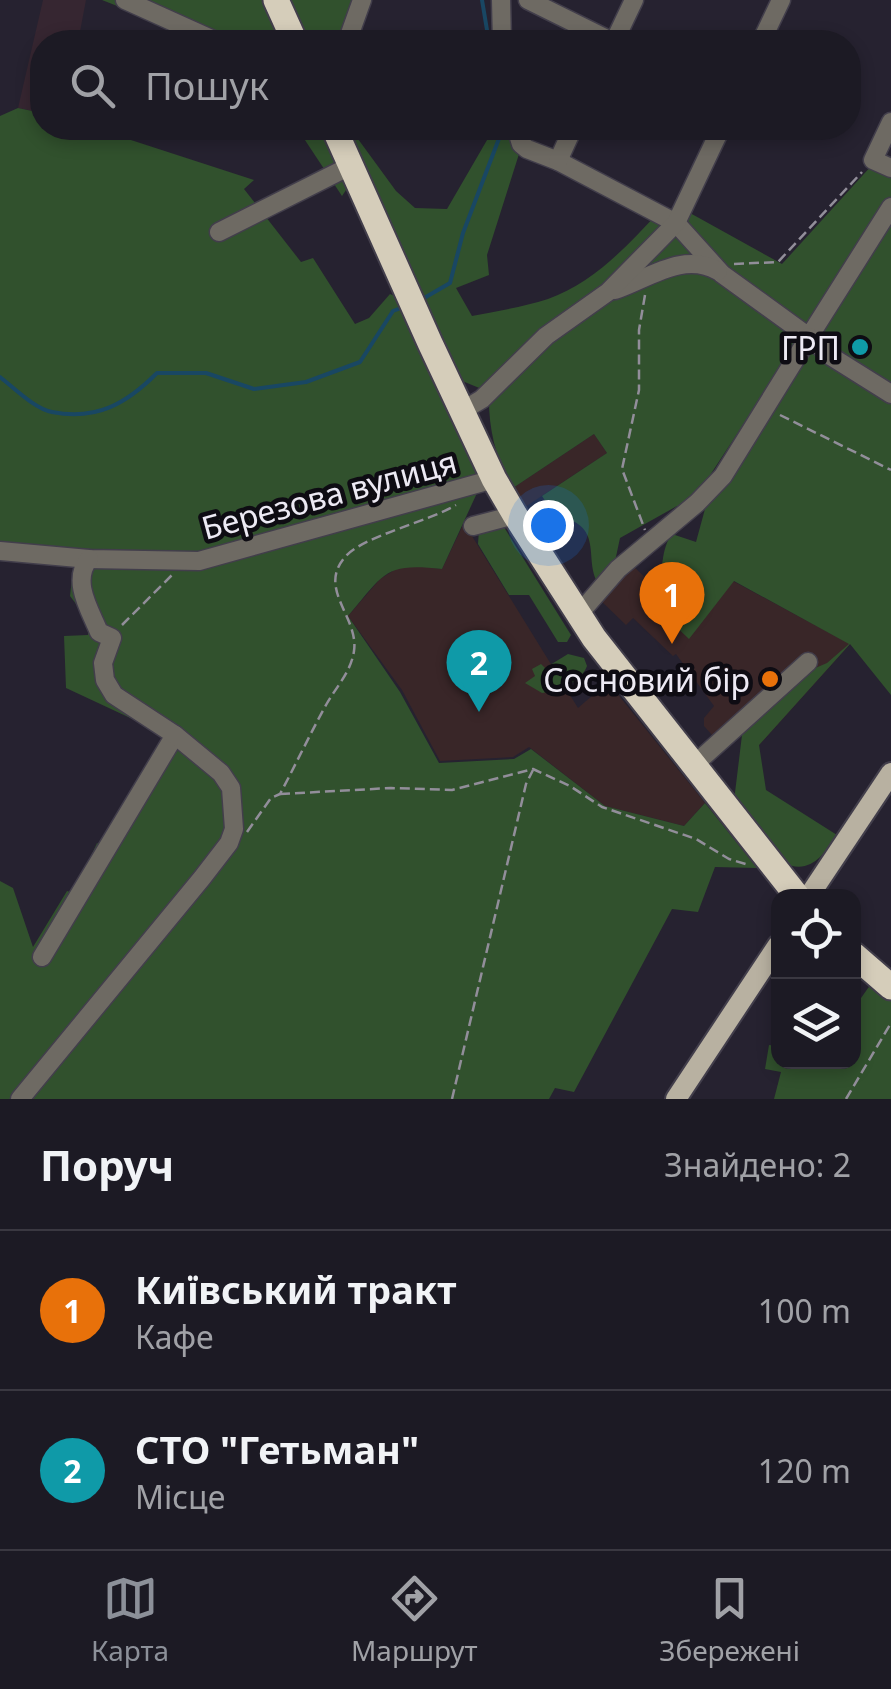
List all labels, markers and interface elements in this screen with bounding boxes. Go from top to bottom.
search box [30,30,861,140]
icon: search [65,58,120,113]
text: Пошук [145,59,269,111]
place label: ГРП [781,326,840,369]
marker: ГРП [849,336,871,358]
street label: Березова вулиця [197,439,461,549]
your location [523,500,574,551]
pin: 1 [640,562,704,644]
pin: 2 [446,630,512,712]
place label: Сосновий бір [543,658,750,701]
marker: Сосновий бір [759,668,781,690]
map controls [771,889,861,1069]
button: locate [771,889,861,979]
button: layers [771,979,861,1069]
text: Поруч [40,1136,174,1193]
text: Знайдено: 2 [664,1143,851,1186]
text: Київський тракт [135,1263,456,1315]
text: 1 [63,1289,82,1332]
text: 100 m [758,1289,851,1332]
text: Кафе [135,1315,214,1358]
text: СТО "Гетьман" [135,1423,419,1475]
text: 2 [63,1449,82,1492]
text: 120 m [758,1449,851,1492]
text: Місце [135,1475,225,1518]
tab: Карта [91,1571,169,1669]
tab: Маршрут [351,1571,477,1669]
tab: Збережені [659,1571,800,1669]

